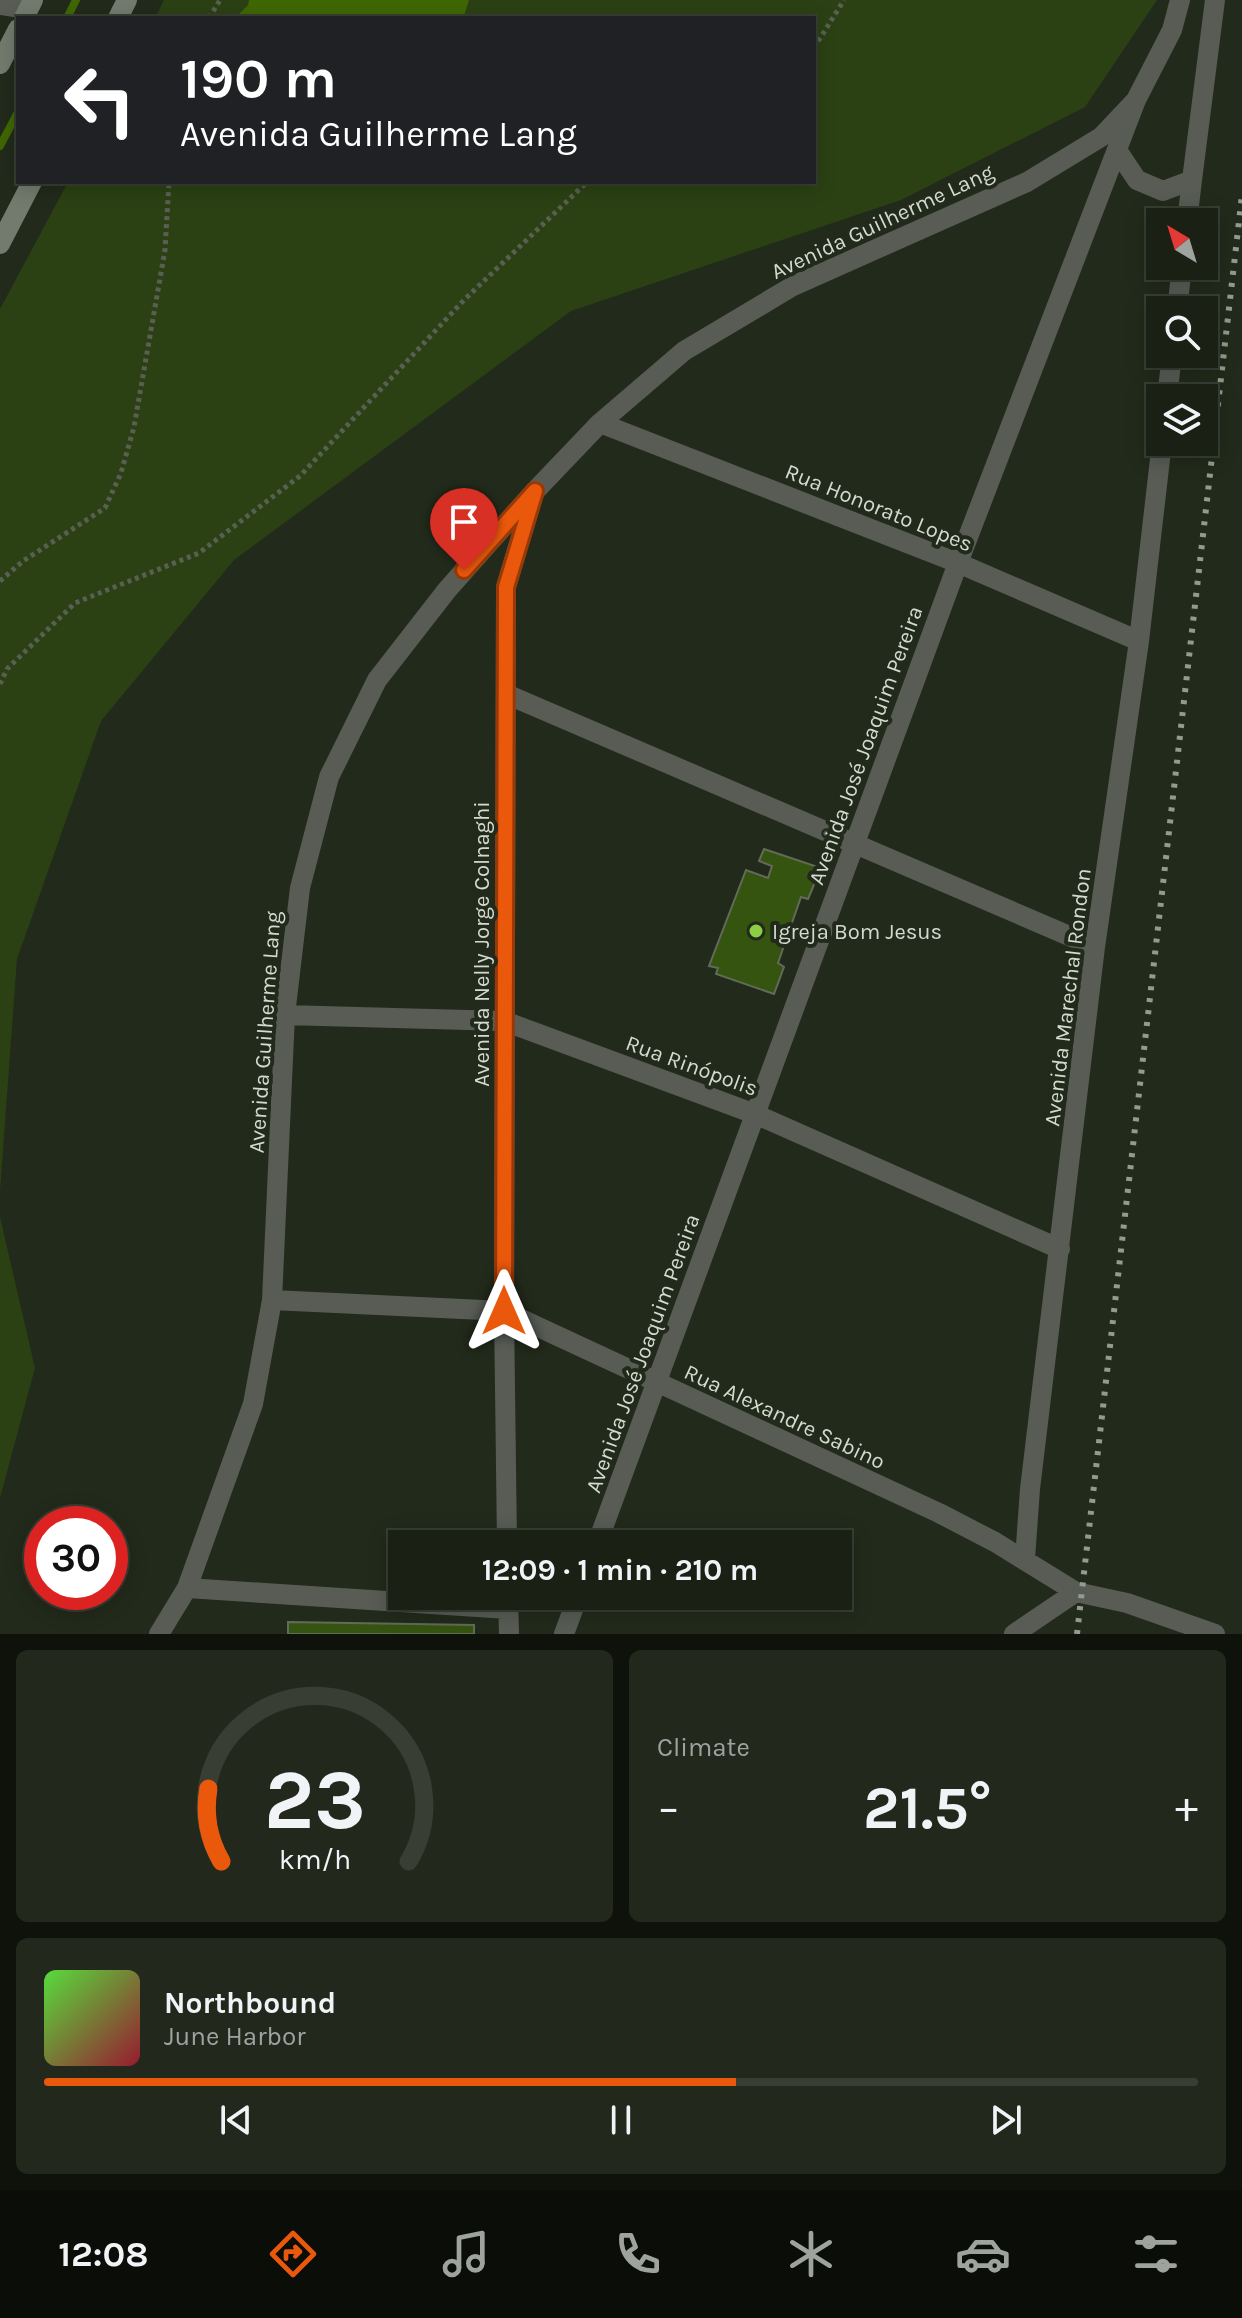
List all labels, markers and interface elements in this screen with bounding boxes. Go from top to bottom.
text: 190 m [180,46,337,111]
icon: left [48,48,152,152]
text: Avenida Guilherme Lang [180,113,577,155]
street label: Avenida Guilherme Lang [767,159,998,285]
north arrow [1146,208,1218,280]
map controls [1146,208,1218,456]
button: search [1146,296,1218,368]
button: layers [1146,384,1218,456]
street label: Rua Honorato Lopes [781,458,976,557]
pin [430,488,498,570]
icon: arrive [442,500,486,544]
street label: Avenida José Joaquim Pereira [803,602,929,888]
street label: Avenida Nelly Jorge Colnaghi [469,801,495,1087]
street label: Avenida Marechal Rondon [1039,867,1097,1128]
street label: Avenida Guilherme Lang [244,910,286,1154]
place label: Igreja Bom Jesus [772,919,942,945]
marker: Igreja Bom Jesus [747,922,765,940]
street label: Rua Rinópolis [622,1030,761,1102]
street label: Avenida José Joaquim Pereira [580,1210,706,1496]
position arrow [462,1269,546,1353]
street label: Rua Alexandre Sabino [680,1359,889,1475]
speed limit sign: 30 [24,1506,128,1610]
text: 12:09 · 1 min · 210 m [482,1552,758,1588]
text: Climate [657,1732,750,1763]
text: 23 [263,1752,366,1849]
text: 21.5° [863,1773,992,1843]
text: − [657,1782,680,1833]
text: + [1175,1782,1198,1833]
text: km/h [278,1843,351,1876]
text: Northbound [164,1985,336,2021]
text: June Harbor [164,2021,306,2052]
icon: previous [214,2098,258,2142]
icon: pause [599,2098,643,2142]
icon: next [984,2098,1028,2142]
icon: directions [265,2226,321,2282]
icon: music [438,2226,494,2282]
icon: phone [610,2226,666,2282]
icon: climate [783,2226,839,2282]
icon: car [955,2226,1011,2282]
icon: filters [1128,2226,1184,2282]
text: 12:08 [58,2233,149,2275]

